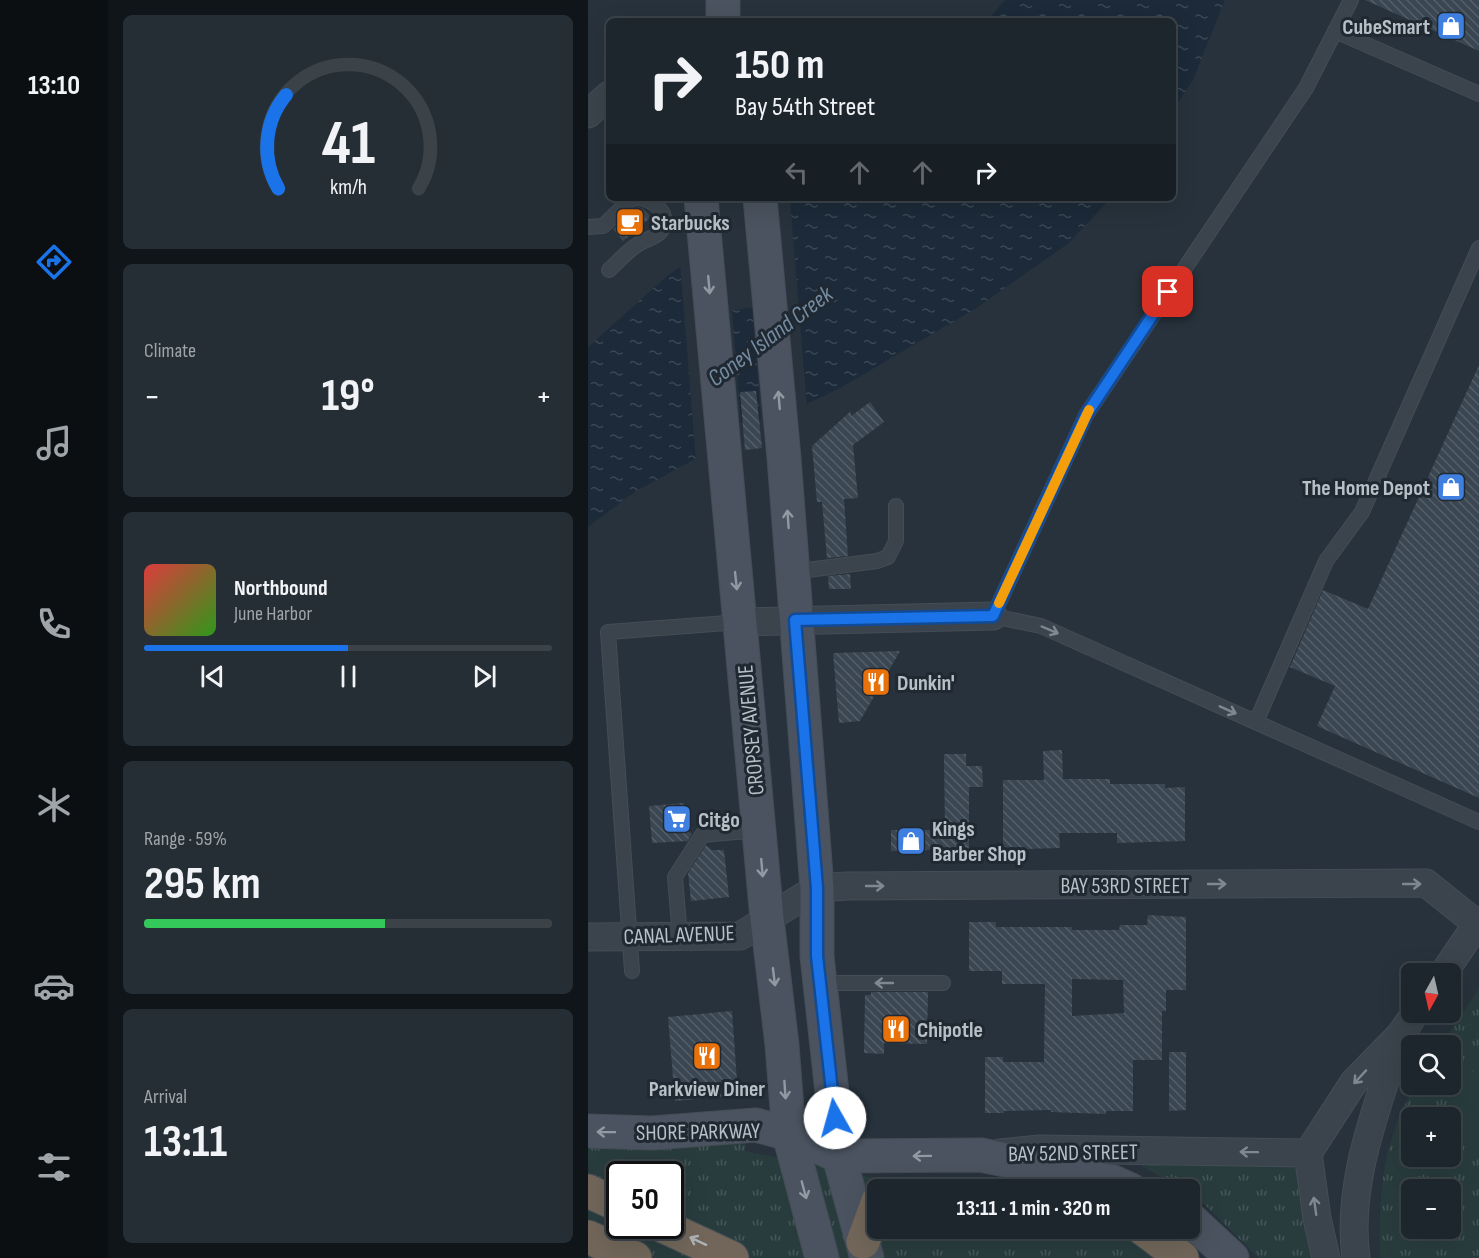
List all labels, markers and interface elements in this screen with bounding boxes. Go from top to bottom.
shop icon: CubeSmart [1435,10,1467,42]
place label: CubeSmart [1342,14,1430,41]
text: 150 m [735,40,824,91]
icon: right [636,42,714,120]
text: 13:10 [28,70,80,102]
text: Bay 54th Street [735,91,875,123]
text: 41 [321,107,375,182]
icon: left [780,156,813,189]
icon: ahead [843,156,876,189]
icon: ahead [906,156,939,189]
icon: right [969,156,1002,189]
text: km/h [329,175,367,200]
cafe icon: Starbucks [614,206,646,238]
place label: Starbucks [651,210,730,237]
icon: directions [33,241,75,283]
pin [1142,266,1193,317]
one-way arrow [704,275,715,294]
icon: arrive [1151,275,1184,308]
water label: Coney Island Creek [702,279,840,393]
text: Climate [144,339,196,363]
text: 19° [321,369,375,424]
text: − [144,377,160,417]
text: + [536,377,552,417]
one-way arrow [773,390,784,410]
icon: music [33,422,75,464]
shop icon: The Home Depot [1435,471,1467,503]
place label: The Home Depot [1302,475,1430,502]
one-way arrow [782,510,793,530]
one-way arrow [731,571,742,591]
text: Northbound [234,575,328,602]
text: June Harbor [234,602,312,626]
icon: phone [33,603,75,645]
one-way arrow [1040,625,1058,636]
icon: previous [196,660,229,693]
icon: pause [332,660,365,693]
icon: next [468,660,501,693]
street label: CROPSEY AVENUE [732,663,771,796]
restaurant icon: Dunkin' [860,666,892,698]
place label: Dunkin' [897,670,955,697]
one-way arrow [1218,704,1236,716]
icon: climate [33,784,75,826]
supermarket icon: Citgo [661,803,693,835]
place label: Citgo [698,807,740,834]
place label: Kings Barber Shop [932,816,1026,868]
shop icon: Kings Barber Shop [895,825,927,857]
text: Range · 59% [144,827,227,851]
text: 295 km [144,857,261,912]
one-way arrow [757,858,768,878]
street label: BAY 53RD STREET [1061,873,1189,900]
one-way arrow [1207,878,1227,890]
one-way arrow [1402,878,1422,889]
one-way arrow [865,880,885,892]
street label: CANAL AVENUE [623,920,735,951]
north arrow [1401,963,1461,1023]
map controls [1401,963,1461,1239]
icon: car [33,965,75,1007]
one-way arrow [769,967,780,986]
one-way arrow [875,977,895,989]
restaurant icon: Chipotle [880,1013,912,1045]
place label: Chipotle [917,1017,983,1044]
button: search [1401,1035,1461,1095]
restaurant icon: Parkview Diner [691,1040,723,1072]
one-way arrow [1352,1069,1367,1084]
place label: Parkview Diner [649,1076,765,1103]
one-way arrow [780,1079,791,1099]
text: Arrival [144,1085,187,1109]
position arrow [803,1086,867,1150]
button: + [1401,1107,1461,1167]
text: 13:11 [144,1115,227,1170]
street label: SHORE PARKWAY [636,1118,760,1147]
one-way arrow [596,1126,616,1138]
street label: BAY 52ND STREET [1008,1139,1138,1168]
icon: filters [33,1146,75,1188]
one-way arrow [1240,1146,1260,1158]
one-way arrow [913,1150,933,1162]
speed limit sign: 50 [606,1161,684,1239]
button: − [1401,1179,1461,1239]
one-way arrow [799,1181,810,1200]
text: 13:11 · 1 min · 320 m [957,1195,1110,1222]
one-way arrow [1310,1196,1321,1216]
one-way arrow [689,1235,707,1247]

